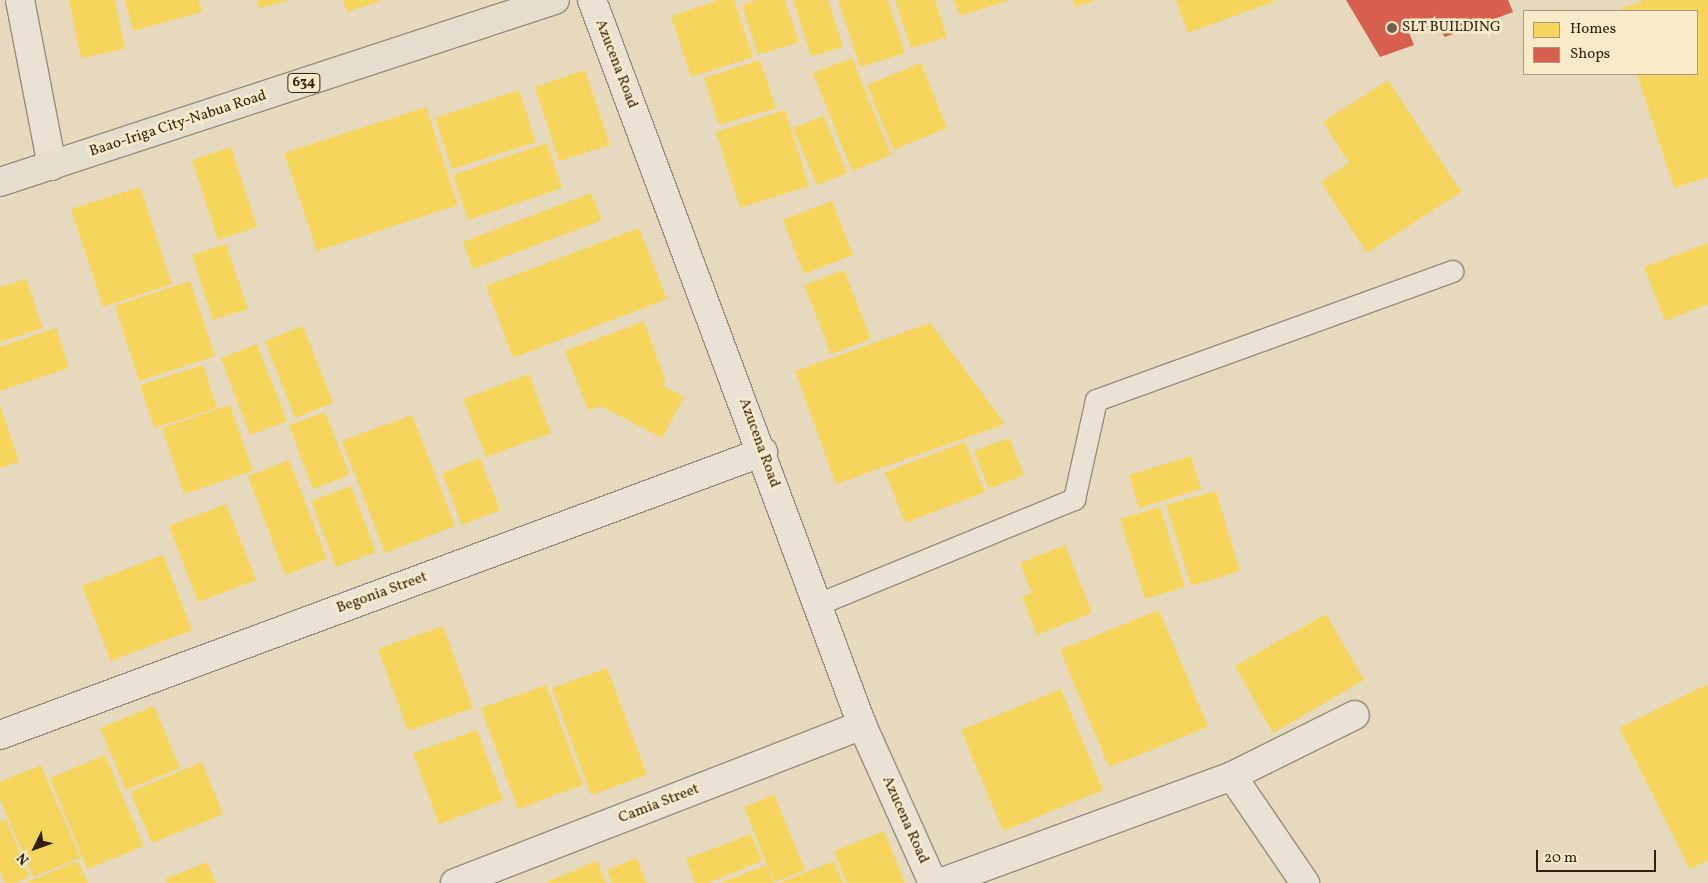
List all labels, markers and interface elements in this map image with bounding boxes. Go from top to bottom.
legend [1523,10,1698,75]
street label: Azucena Road [591,17,641,111]
place label: SLT BUILDING [1402,19,1501,37]
text: Homes [1570,19,1616,40]
marker: SLT BUILDING [1386,22,1398,34]
text: Shops [1570,44,1610,65]
road number: 634 [286,72,322,95]
street label: Baao-Iriga City-Nabua Road [87,87,269,161]
street label: Azucena Road [735,396,783,490]
street label: Begonia Street [334,568,430,618]
street label: Azucena Road [878,774,932,866]
street label: Camia Street [616,780,702,828]
north arrow [10,823,60,873]
scale bar [1538,840,1658,872]
text: N [13,848,34,869]
text: 20 m [1544,848,1577,869]

